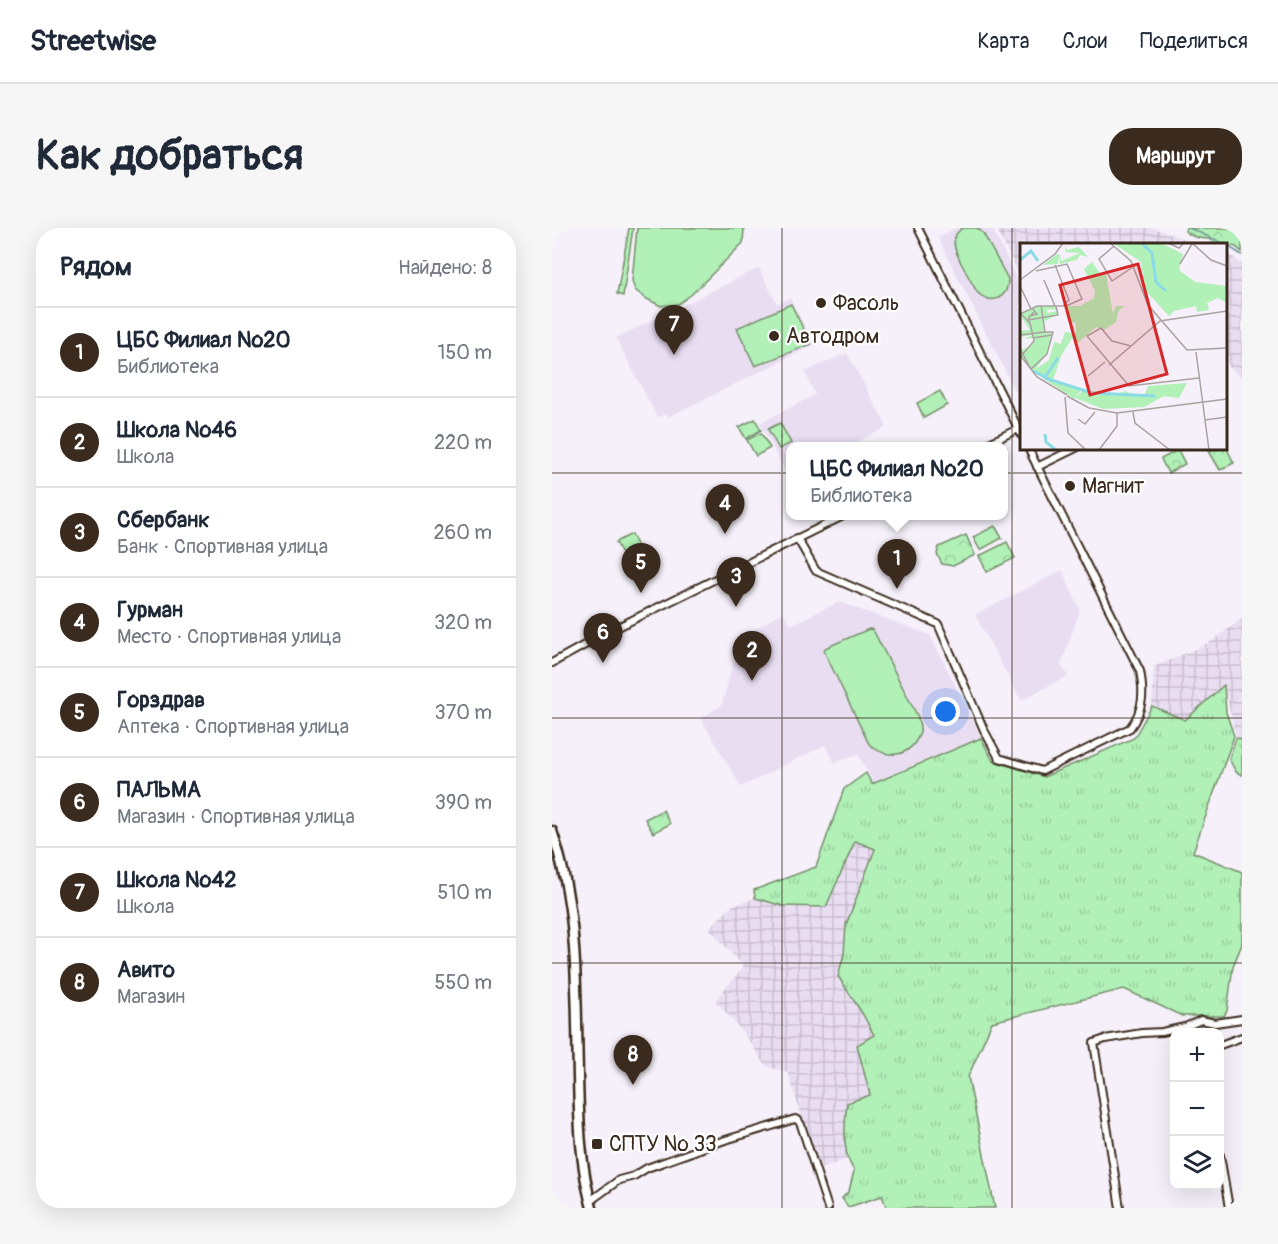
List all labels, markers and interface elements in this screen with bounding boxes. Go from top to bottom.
text: Streetwise [30,24,156,59]
text: Карта [977,28,1029,55]
text: Слои [1062,28,1107,55]
text: Поделиться [1140,28,1248,55]
button: Маршрут [1109,128,1242,185]
text: Как добраться [36,130,303,182]
inset map [1020,243,1227,450]
text: Рядом [60,251,132,283]
text: Найдено: 8 [398,255,492,280]
place label: Фасоль [833,290,900,317]
marker: Фасоль [814,296,828,310]
pin: 7 [654,306,694,355]
place label: Автодром [786,323,879,350]
text: ЦБС Филиал №20 [117,326,291,354]
marker: Автодром [767,329,781,343]
text: 1 [76,340,83,365]
text: 150 m [438,340,492,365]
text: Библиотека [117,354,219,379]
text: Школа №46 [117,416,237,444]
text: 2 [74,430,85,455]
text: 220 m [434,430,492,455]
popup [786,442,1008,520]
text: Школа [117,444,174,469]
text: ЦБС Филиал №20 [810,455,984,483]
place label: Магнит [1082,473,1145,500]
marker: Магнит [1063,479,1077,493]
text: Библиотека [810,483,912,508]
pin: 4 [706,484,744,534]
text: Сбербанк [117,506,210,534]
text: 3 [74,520,85,545]
text: 260 m [433,520,492,545]
text: Банк · Спортивная улица [117,534,328,559]
pin: 1 [878,540,916,589]
pin: 5 [622,544,661,593]
pin: 3 [716,558,756,607]
text: Гурман [117,596,183,624]
text: 4 [74,610,85,635]
text: 320 m [434,610,492,635]
pin: 6 [584,614,622,663]
text: Место · Спортивная улица [117,624,341,649]
pin: 2 [732,632,772,681]
text: Горздрав [117,686,205,714]
your location [931,697,960,726]
text: 5 [74,700,85,725]
text: 370 m [435,700,492,725]
text: Аптека · Спортивная улица [117,714,349,739]
text: ПАЛЬМА [117,776,201,804]
text: 6 [74,790,85,815]
text: 390 m [435,790,492,815]
text: Магазин · Спортивная улица [117,804,355,829]
text: Школа №42 [117,866,236,894]
text: 7 [74,880,85,905]
text: 510 m [438,880,492,905]
text: Школа [117,894,174,919]
text: Авито [117,956,175,984]
text: 8 [74,970,85,995]
text: 550 m [435,970,492,995]
text: Магазин [117,984,185,1009]
map controls [1170,1028,1224,1190]
button: + [1170,1028,1224,1082]
pin: 8 [614,1036,652,1085]
button: − [1170,1082,1224,1136]
place label: СПТУ № 33 [609,1131,717,1158]
button: layers [1170,1136,1224,1190]
marker: СПТУ № 33 [590,1137,604,1151]

